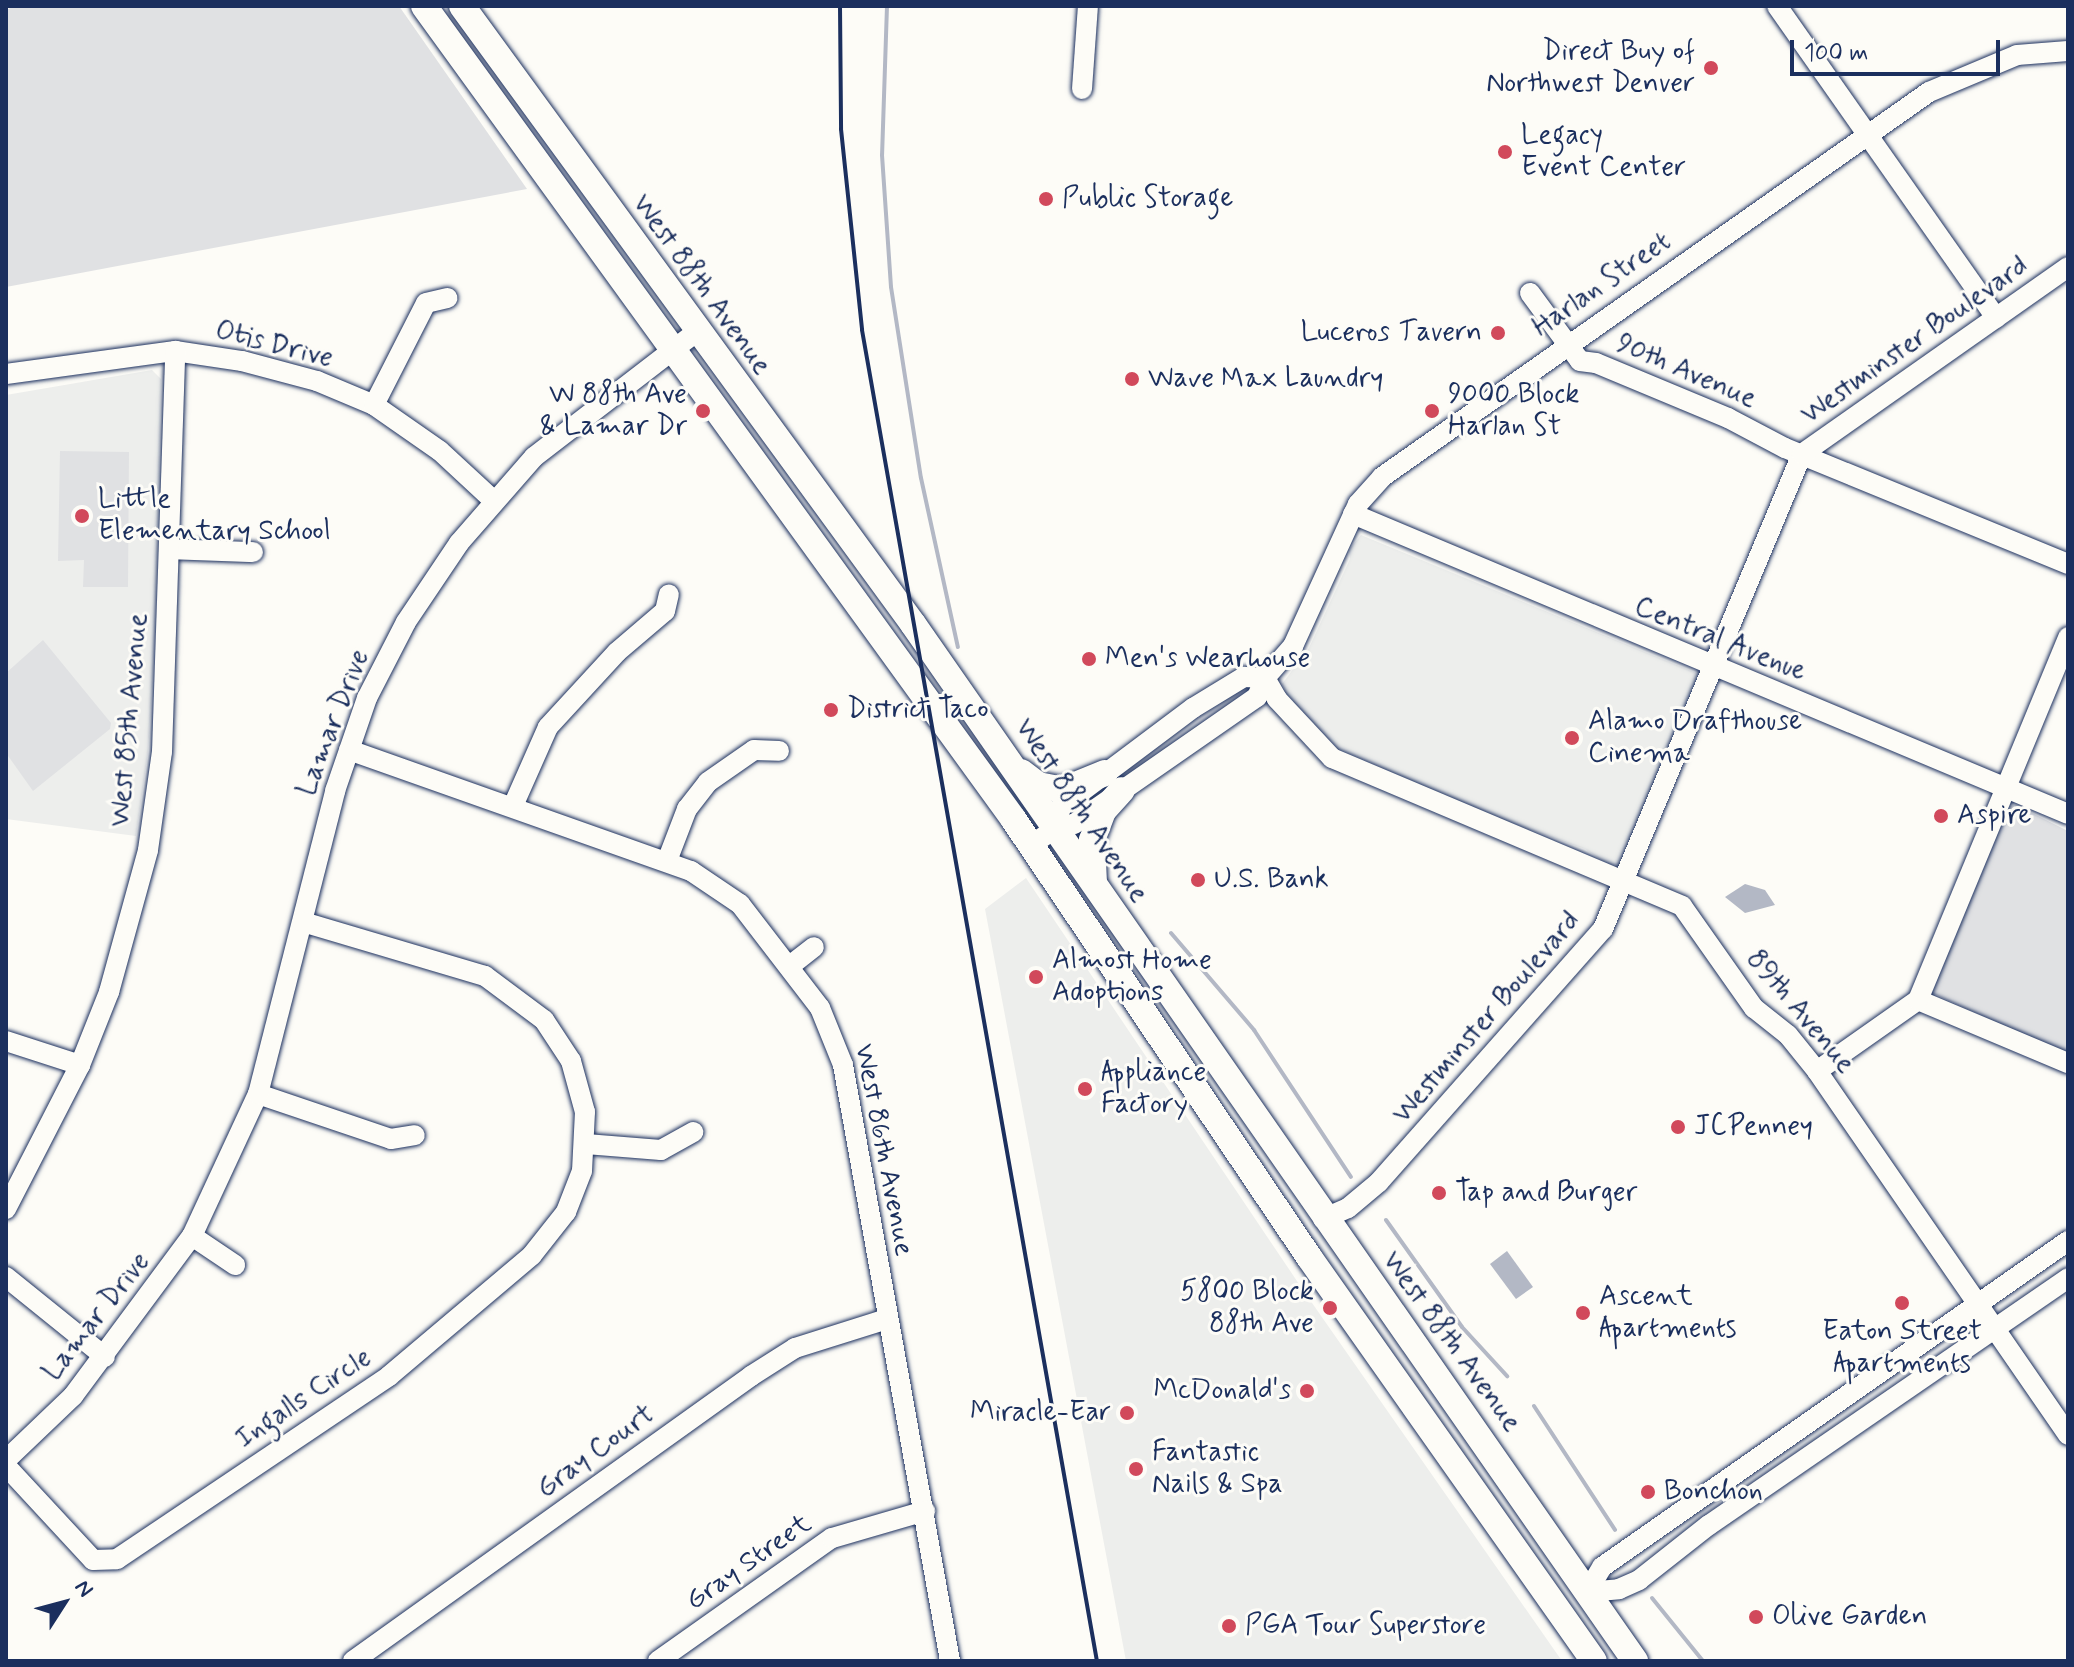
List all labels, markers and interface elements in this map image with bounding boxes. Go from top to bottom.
scale bar [1794,24,2004,74]
place label: Direct Buy of Northwest Denver [1486,35,1695,101]
text: 100 m [1804,38,1868,69]
marker: Direct Buy of Northwest Denver [1702,59,1720,77]
place label: Legacy Event Center [1521,119,1686,185]
marker: Legacy Event Center [1496,143,1514,161]
place label: Public Storage [1062,182,1232,216]
street label: West 88th Avenue [624,188,778,382]
marker: Public Storage [1037,190,1055,208]
street label: Harlan Street [1525,224,1679,346]
street label: Westminster Boulevard [1797,251,2033,431]
street label: Otis Drive [212,314,336,376]
place label: Luceros Tavern [1306,316,1482,350]
marker: Luceros Tavern [1489,324,1507,342]
street label: 90th Avenue [1611,327,1761,417]
place label: Wave Max Laundry [1148,362,1381,396]
marker: Wave Max Laundry [1123,370,1141,388]
place label: W 88th Ave & Lamar Dr [540,378,687,444]
place label: 9000 Block Harlan St [1448,378,1579,444]
marker: W 88th Ave & Lamar Dr [694,402,712,420]
marker: 9000 Block Harlan St [1423,402,1441,420]
place label: Little Elementary School [98,483,331,549]
marker: Little Elementary School [73,507,91,525]
street label: Central Avenue [1626,589,1814,691]
street label: West 85th Avenue [104,612,156,828]
place label: Men's Wearhouse [1105,642,1311,676]
street label: Lamar Drive [291,645,377,801]
marker: Men's Wearhouse [1080,650,1098,668]
place label: District Taco [847,693,989,727]
marker: District Taco [822,701,840,719]
place label: Alamo Drafthouse Cinema [1588,705,1799,771]
street label: West 88th Avenue [1007,712,1155,910]
marker: Alamo Drafthouse Cinema [1563,729,1581,747]
place label: Aspire [1957,799,2032,833]
marker: Aspire [1932,807,1950,825]
place label: U.S. Bank [1214,863,1329,897]
marker: U.S. Bank [1189,871,1207,889]
street label: Westminster Boulevard [1387,907,1587,1129]
street label: 89th Avenue [1738,943,1862,1081]
place label: Almost Home Adoptions [1052,944,1212,1010]
marker: Almost Home Adoptions [1027,968,1045,986]
street label: West 86th Avenue [846,1041,920,1259]
place label: Appliance Factory [1101,1056,1206,1122]
marker: Appliance Factory [1076,1080,1094,1098]
place label: JCPenney [1694,1110,1813,1144]
marker: JCPenney [1669,1118,1687,1136]
place label: Tap and Burger [1455,1176,1633,1210]
marker: Tap and Burger [1430,1184,1448,1202]
street label: West 88th Avenue [1374,1245,1528,1439]
street label: Lamar Drive [36,1246,158,1388]
place label: 5800 Block 88th Ave [1180,1275,1314,1341]
place label: Ascent Apartments [1599,1280,1737,1346]
marker: Eaton Street Apartments [1893,1294,1911,1312]
marker: 5800 Block 88th Ave [1321,1299,1339,1317]
marker: Ascent Apartments [1574,1304,1592,1322]
place label: Eaton Street Apartments [1823,1315,1981,1381]
street label: Ingalls Circle [229,1341,379,1457]
place label: McDonald's [1154,1374,1291,1408]
marker: McDonald's [1298,1382,1316,1400]
place label: Miracle-Ear [970,1396,1111,1430]
street label: Gray Court [533,1400,659,1504]
marker: Miracle-Ear [1118,1404,1136,1422]
place label: Fantastic Nails & Spa [1152,1436,1283,1502]
marker: Fantastic Nails & Spa [1127,1460,1145,1478]
place label: Bonchon [1664,1475,1763,1509]
marker: Bonchon [1639,1483,1657,1501]
street label: Gray Street [680,1508,818,1618]
north arrow [24,1563,104,1643]
text: N [68,1575,99,1603]
place label: Olive Garden [1772,1600,1925,1634]
marker: Olive Garden [1747,1608,1765,1626]
place label: PGA Tour Superstore [1245,1609,1482,1643]
marker: PGA Tour Superstore [1220,1617,1238,1635]

